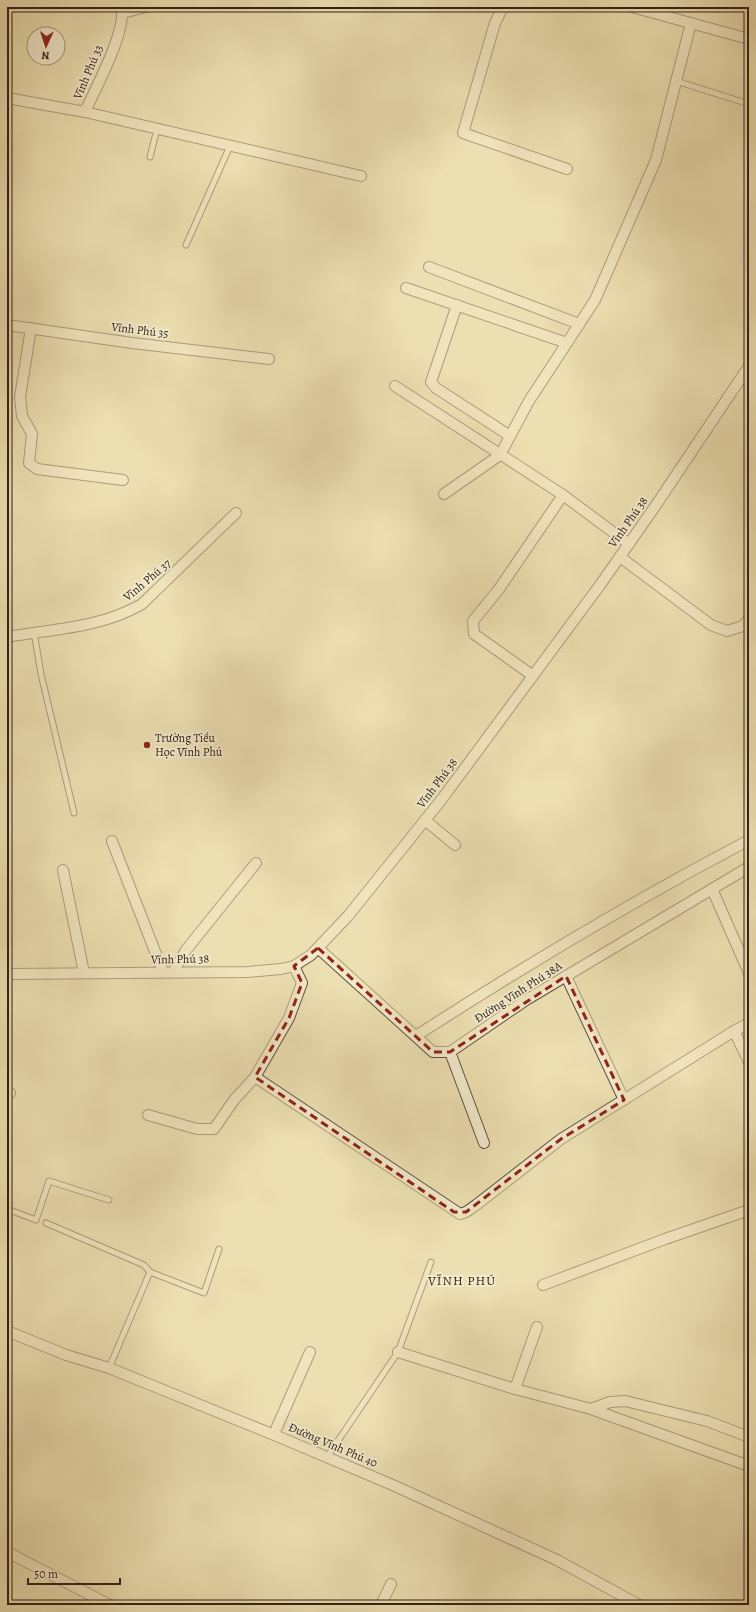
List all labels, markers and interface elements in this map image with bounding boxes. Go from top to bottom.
north arrow [26,26,66,66]
street label: Vĩnh Phú 33 [69,42,107,102]
text: N [41,48,50,63]
street label: Vĩnh Phú 35 [109,318,170,341]
street label: Vĩnh Phú 38 [604,493,651,551]
street label: Vĩnh Phú 37 [119,555,175,605]
place label: Trường Tiểu Học Vĩnh Phú [155,730,223,760]
marker: Trường Tiểu Học Vĩnh Phú [142,740,152,750]
street label: Vĩnh Phú 38 [412,755,461,812]
street label: Vĩnh Phú 38 [150,950,209,968]
street label: Đường Vĩnh Phú 38A [471,957,566,1026]
district label: VĨNH PHÚ [427,1272,496,1289]
street label: Đường Vĩnh Phú 40 [286,1419,380,1471]
scale bar [28,1560,120,1586]
text: 50 m [34,1566,58,1582]

